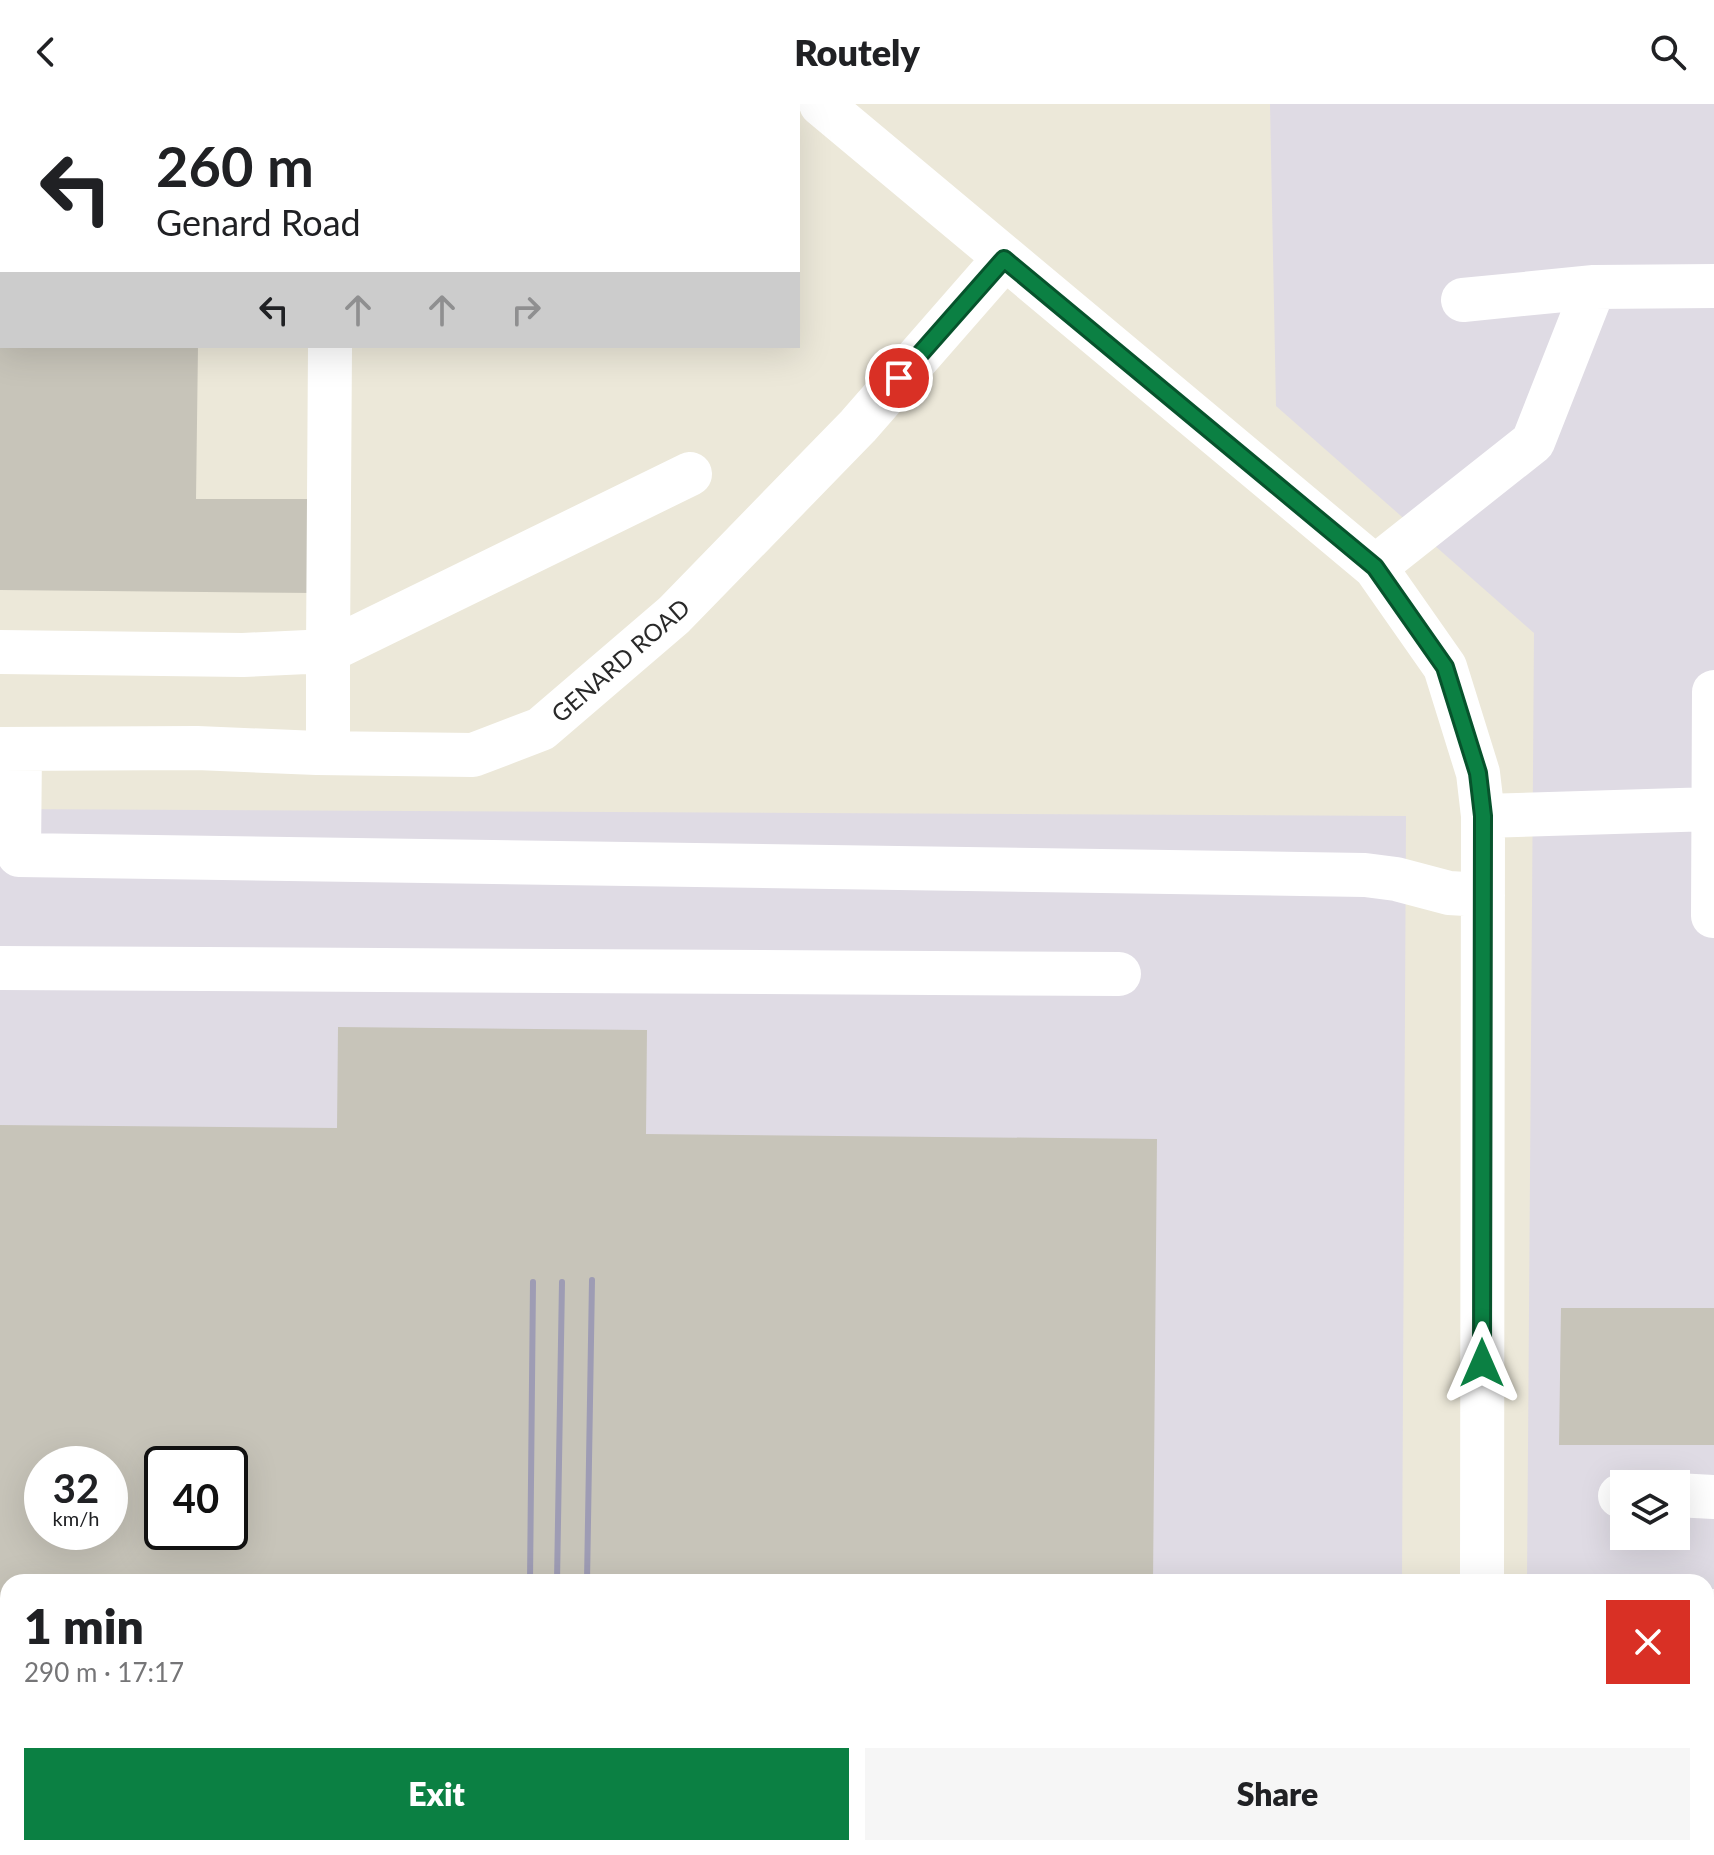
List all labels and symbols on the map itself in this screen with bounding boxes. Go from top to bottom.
pin [865,344,933,412]
street label: GENARD ROAD [545,592,695,728]
position arrow [1440,1321,1524,1405]
speed limit sign: 40 [144,1446,248,1550]

